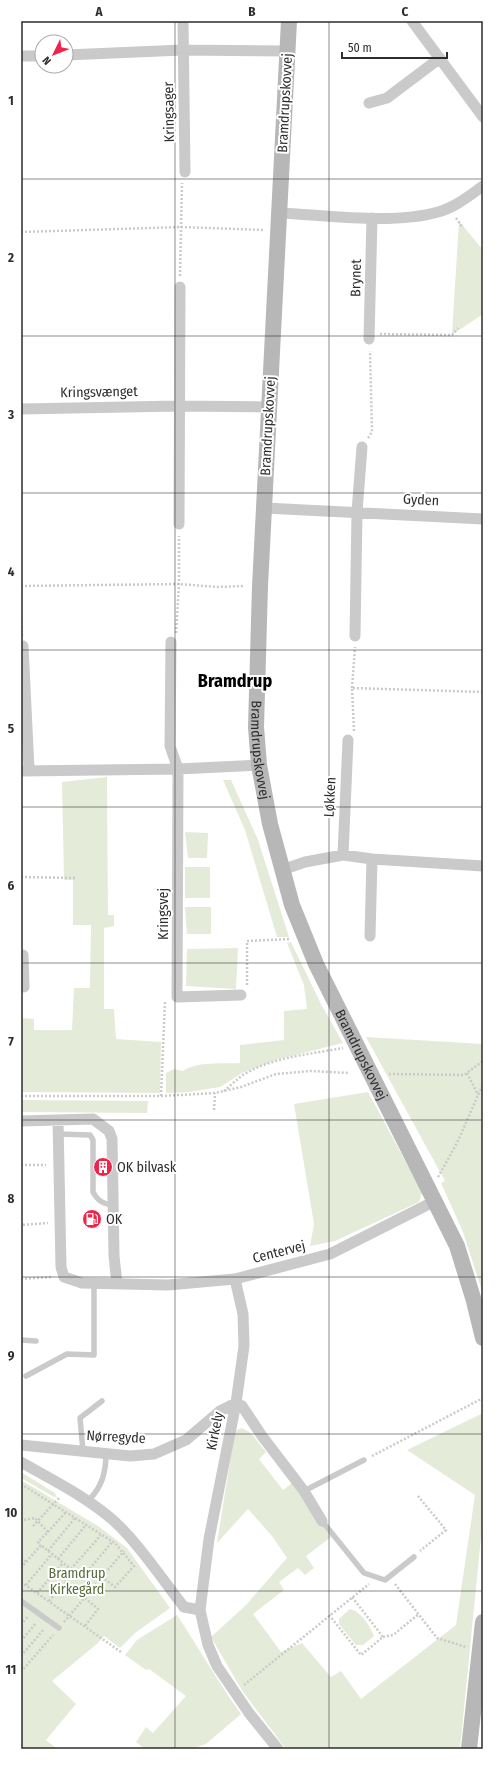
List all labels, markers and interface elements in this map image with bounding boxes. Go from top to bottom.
text: A [94,4,103,19]
text: B [248,4,256,19]
text: C [402,4,409,19]
north arrow [34,34,74,74]
scale bar [342,34,447,60]
text: 50 m [348,41,372,55]
street label: Bramdrupskovvej [274,53,296,153]
text: N [40,54,54,67]
street label: Kringsager [160,82,178,142]
text: 1 [8,93,14,108]
text: 2 [7,250,14,265]
street label: Brynet [347,259,365,297]
street label: Bramdrupskovvej [257,376,279,476]
street label: Kringsvænget [60,383,138,401]
text: 3 [7,407,14,422]
street label: Gyden [403,491,439,509]
text: 4 [8,564,15,579]
district label: Bramdrup [198,670,272,692]
street label: Bramdrupskovvej [247,700,274,801]
text: 5 [8,721,14,736]
street label: Løkken [320,776,340,818]
text: 6 [8,878,15,893]
street label: Kringsvej [155,888,172,940]
street label: Bramdrupskovvej [332,1006,391,1103]
text: 7 [8,1034,14,1049]
building icon: OK bilvask [92,1156,114,1178]
place label: OK bilvask [117,1159,177,1176]
text: 8 [8,1191,15,1206]
fuel station icon: OK [81,1208,103,1230]
place label: OK [106,1211,123,1228]
street label: Centervej [251,1237,307,1267]
text: 9 [8,1348,15,1363]
street label: Kirkely [203,1410,227,1452]
street label: Nørregyde [86,1427,146,1447]
text: 10 [5,1505,17,1520]
park label: Bramdrup Kirkegård [49,1565,105,1598]
text: 11 [6,1662,16,1677]

